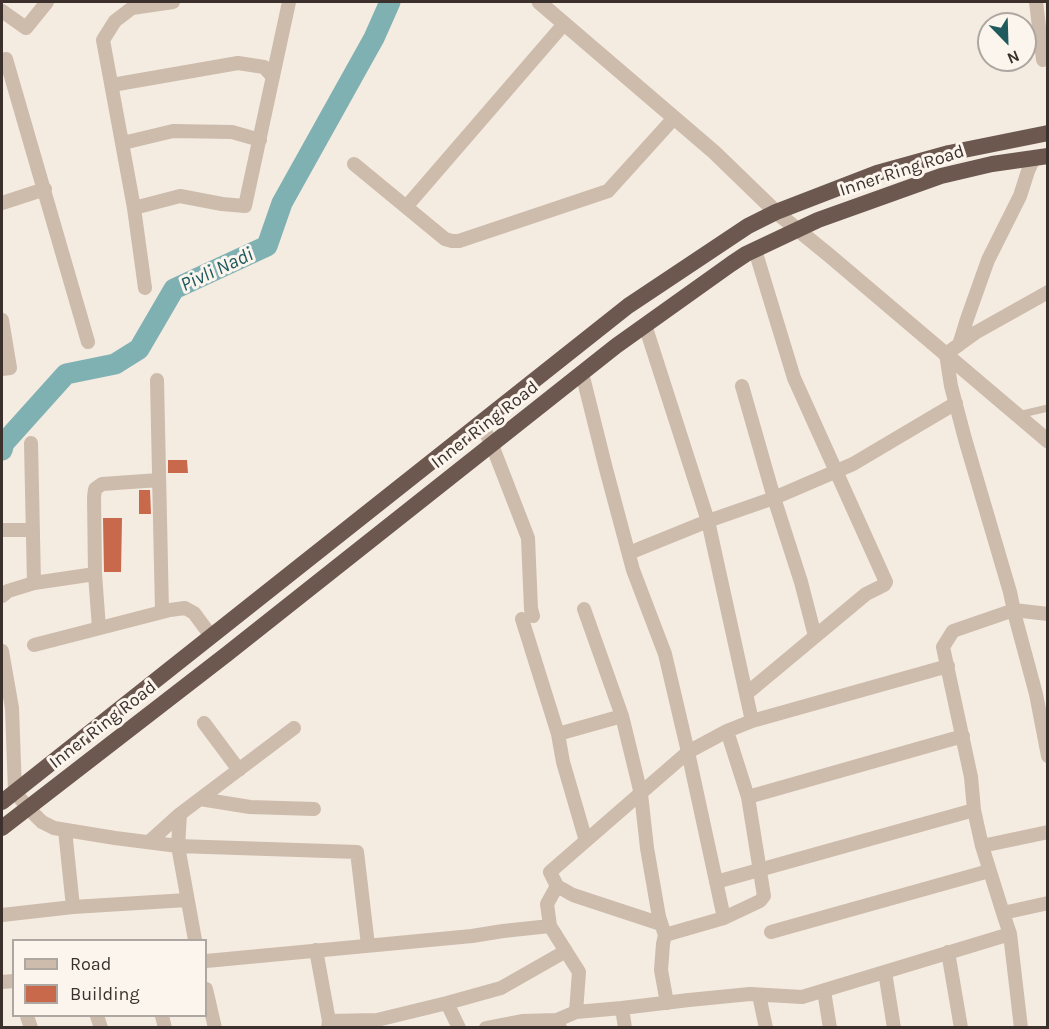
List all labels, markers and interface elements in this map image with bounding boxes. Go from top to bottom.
north arrow [977,12,1037,72]
text: N [1004,46,1022,68]
street label: Inner Ring Road [837,141,967,201]
water label: Pivli Nadi [177,243,257,297]
street label: Inner Ring Road [427,376,543,474]
street label: Inner Ring Road [45,676,161,774]
legend [12,939,207,1017]
text: Road [70,953,111,975]
text: Building [70,983,140,1005]

